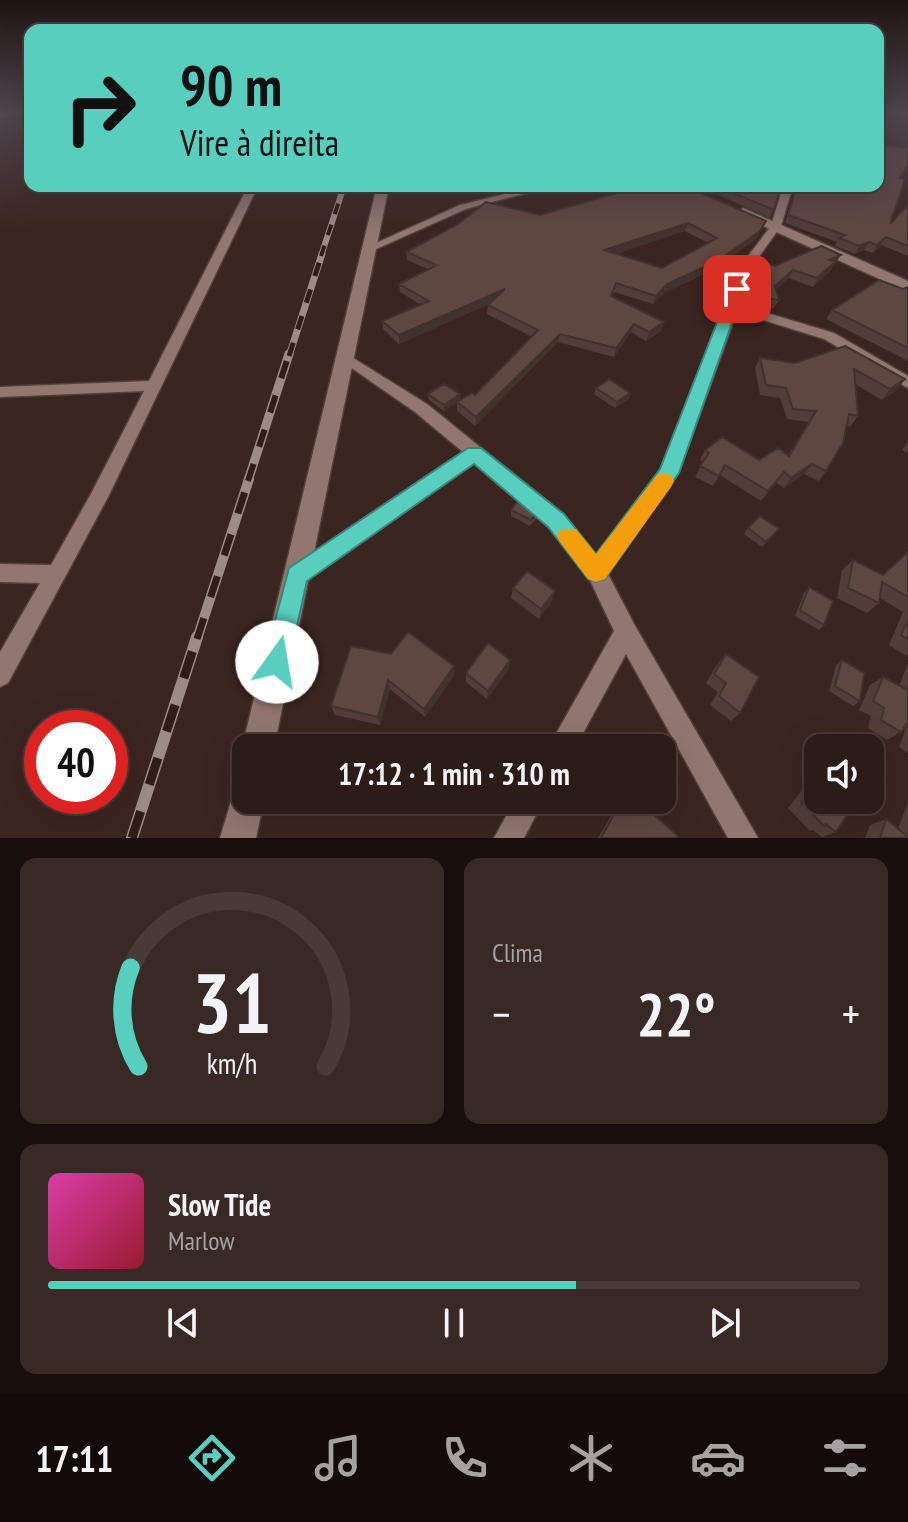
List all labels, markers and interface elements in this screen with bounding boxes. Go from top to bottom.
text: 90 m [180,49,282,121]
icon: right [48,56,152,160]
text: Vire à direita [180,119,339,166]
pin [703,255,771,323]
icon: arrive [715,267,759,311]
position arrow [235,620,319,704]
speed limit sign: 40 [24,710,128,814]
map controls [804,734,884,814]
button: sound [804,734,884,814]
text: 17:12 · 1 min · 310 m [338,754,570,793]
text: Clima [492,936,543,969]
text: 31 [192,948,272,1056]
text: 22° [636,975,716,1053]
text: − [492,985,510,1042]
text: + [842,985,860,1042]
text: km/h [207,1045,257,1082]
text: Slow Tide [168,1185,271,1224]
text: Marlow [168,1224,234,1257]
icon: previous [161,1301,205,1345]
icon: pause [432,1301,476,1345]
icon: next [703,1301,747,1345]
icon: directions [184,1430,240,1486]
icon: music [310,1430,366,1486]
icon: phone [437,1430,493,1486]
icon: climate [563,1430,619,1486]
icon: car [690,1430,746,1486]
icon: filters [817,1430,873,1486]
text: 17:11 [35,1435,113,1482]

